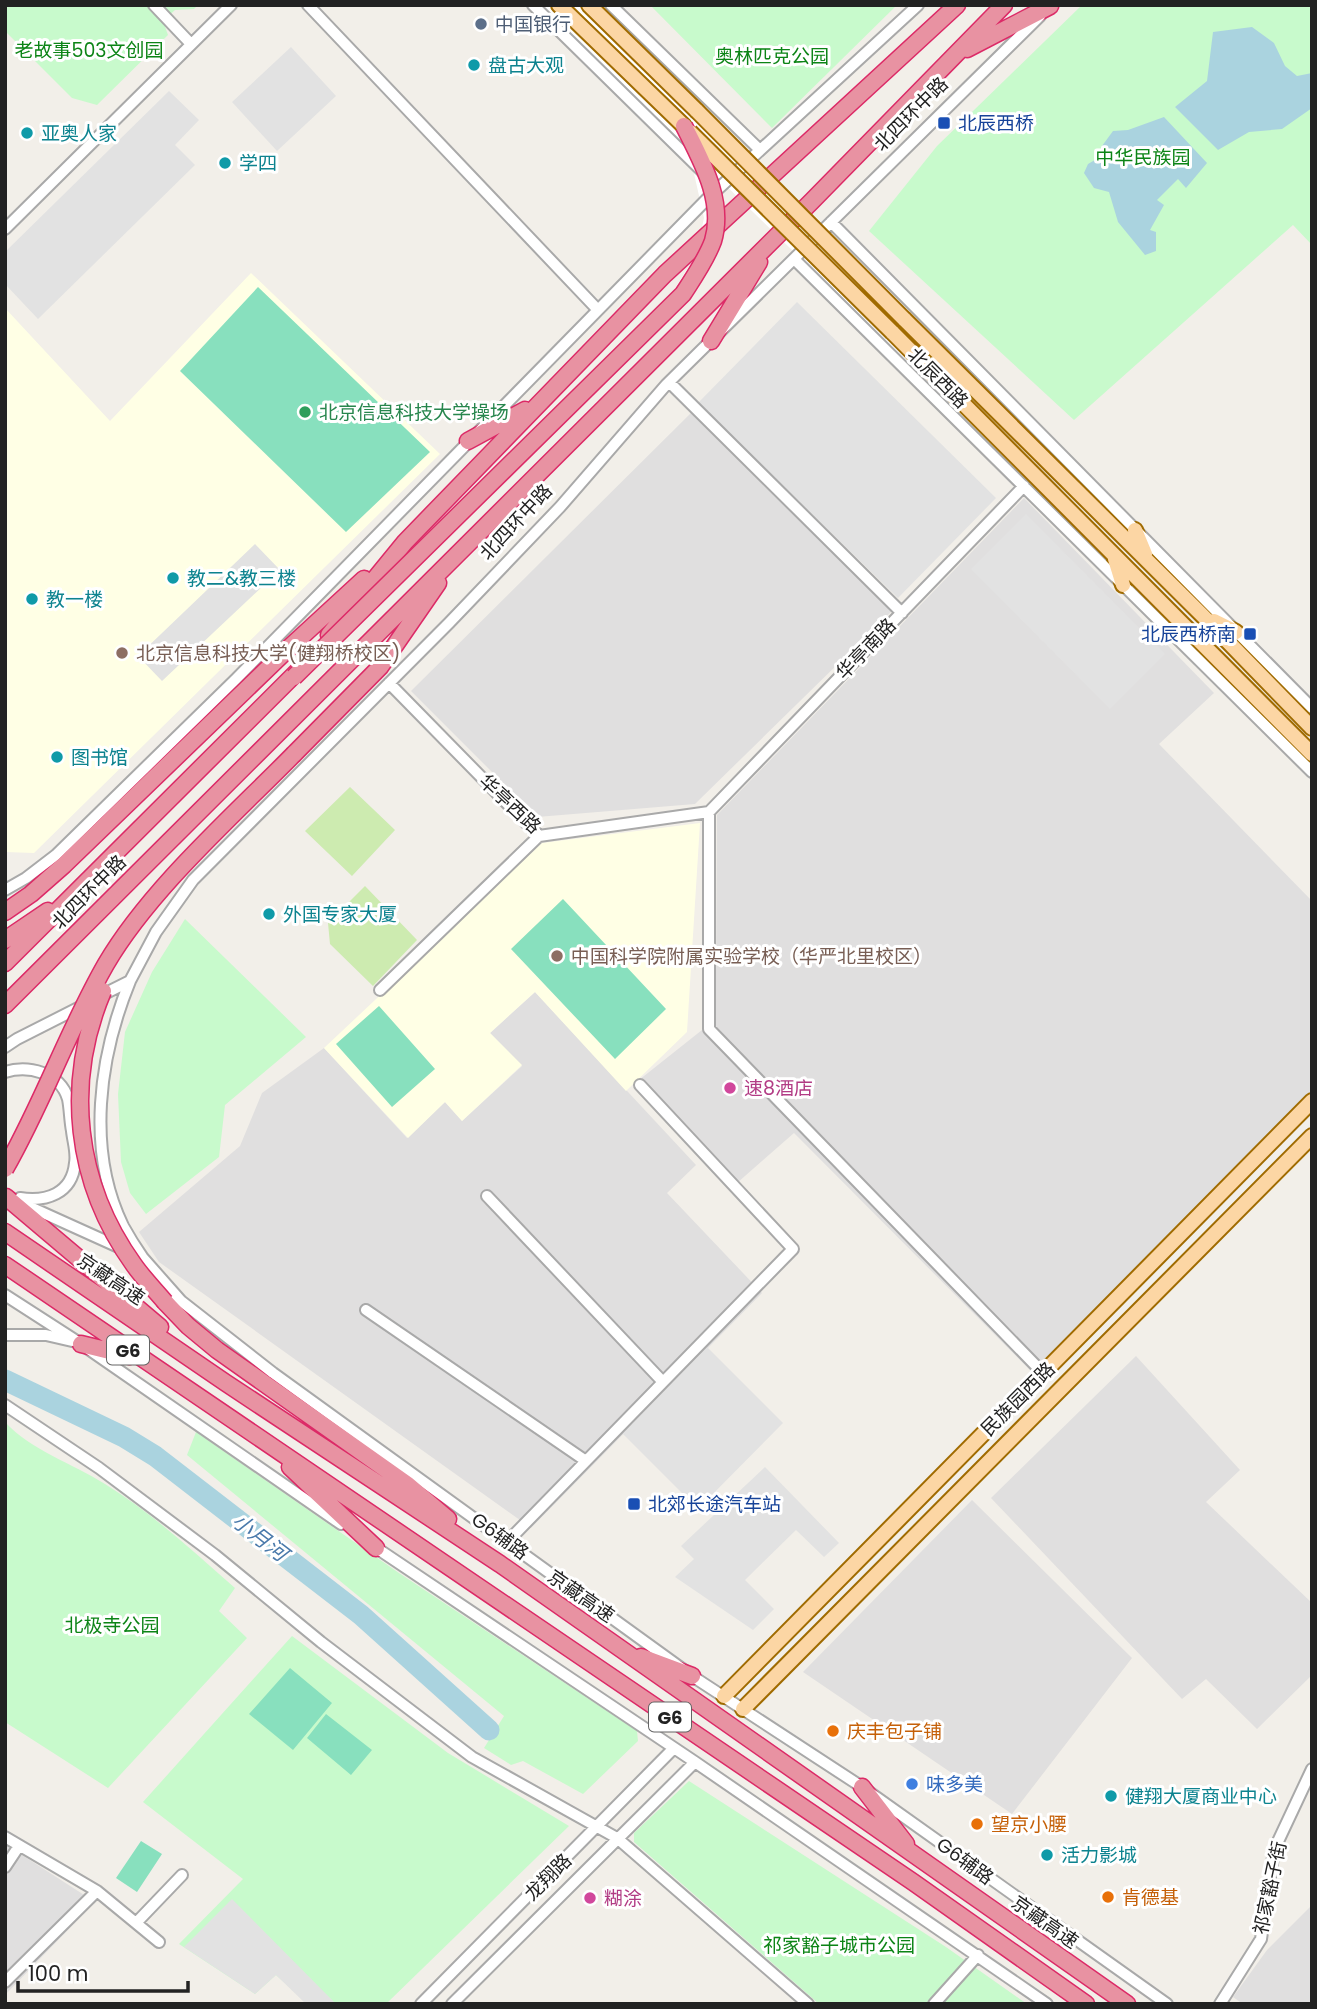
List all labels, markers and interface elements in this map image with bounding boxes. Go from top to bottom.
place label: 中国银行 [495,11,571,38]
marker: 中国银行 [473,16,489,32]
park label: 老故事503文创园 [14,37,164,64]
park label: 奥林匹克公园 [715,43,829,70]
place label: 盘古大观 [488,52,564,79]
marker: 盘古大观 [466,57,482,73]
street label: 北四环中路 [868,71,954,157]
place label: 北辰西桥 [958,110,1034,137]
marker: 北辰西桥 [936,115,952,131]
place label: 亚奥人家 [41,120,117,147]
marker: 亚奥人家 [19,125,35,141]
park label: 中华民族园 [1095,144,1191,171]
place label: 学四 [239,150,277,177]
marker: 学四 [217,155,233,171]
street label: 北辰西路 [902,342,974,414]
place label: 北京信息科技大学操场 [319,399,509,426]
marker: 北京信息科技大学操场 [297,404,313,420]
street label: 北四环中路 [474,478,558,566]
place label: 教二&教三楼 [187,565,296,592]
marker: 教二&教三楼 [165,570,181,586]
place label: 教一楼 [46,586,103,613]
marker: 教一楼 [24,591,40,607]
street label: 华亭南路 [830,612,902,686]
place label: 北辰西桥南 [1141,621,1236,648]
marker: 北辰西桥南 [1242,626,1258,642]
place label: 北京信息科技大学(健翔桥校区) [136,640,400,667]
marker: 北京信息科技大学(健翔桥校区) [114,645,130,661]
place label: 图书馆 [71,744,128,771]
marker: 图书馆 [49,749,65,765]
street label: 华亭西路 [473,768,547,840]
street label: 北四环中路 [46,849,132,935]
place label: 外国专家大厦 [283,901,397,928]
marker: 外国专家大厦 [261,906,277,922]
place label: 中国科学院附属实验学校（华严北里校区） [571,943,932,970]
marker: 中国科学院附属实验学校（华严北里校区） [549,948,565,964]
place label: 速8酒店 [744,1075,813,1102]
marker: 速8酒店 [722,1080,738,1096]
street label: 京藏高速 [72,1247,150,1311]
road number: G6 [107,1336,149,1364]
street label: 民族园西路 [975,1356,1061,1442]
place label: 北郊长途汽车站 [648,1491,781,1518]
marker: 北郊长途汽车站 [626,1496,642,1512]
water label: 小月河 [226,1506,297,1570]
street label: G6辅路 [466,1506,534,1566]
street label: 京藏高速 [542,1563,620,1629]
park label: 北极寺公园 [64,1612,160,1639]
road number: G6 [649,1702,691,1732]
place label: 庆丰包子铺 [847,1718,942,1745]
marker: 庆丰包子铺 [825,1723,841,1739]
place label: 味多美 [926,1771,983,1798]
marker: 味多美 [904,1776,920,1792]
place label: 健翔大厦商业中心 [1125,1783,1277,1810]
marker: 健翔大厦商业中心 [1103,1788,1119,1804]
place label: 望京小腰 [991,1811,1067,1838]
marker: 望京小腰 [969,1816,985,1832]
street label: G6辅路 [931,1831,999,1891]
street label: 祁家豁子街 [1247,1839,1293,1937]
place label: 活力影城 [1061,1842,1137,1869]
street label: 龙翔路 [518,1847,578,1907]
marker: 活力影城 [1039,1847,1055,1863]
place label: 肯德基 [1122,1884,1179,1911]
place label: 糊涂 [604,1885,642,1912]
street label: 京藏高速 [1006,1889,1084,1955]
marker: 肯德基 [1100,1889,1116,1905]
marker: 糊涂 [582,1890,598,1906]
park label: 祁家豁子城市公园 [763,1932,915,1959]
scale bar [18,1950,187,1994]
text: 100 m [28,1959,88,1988]

